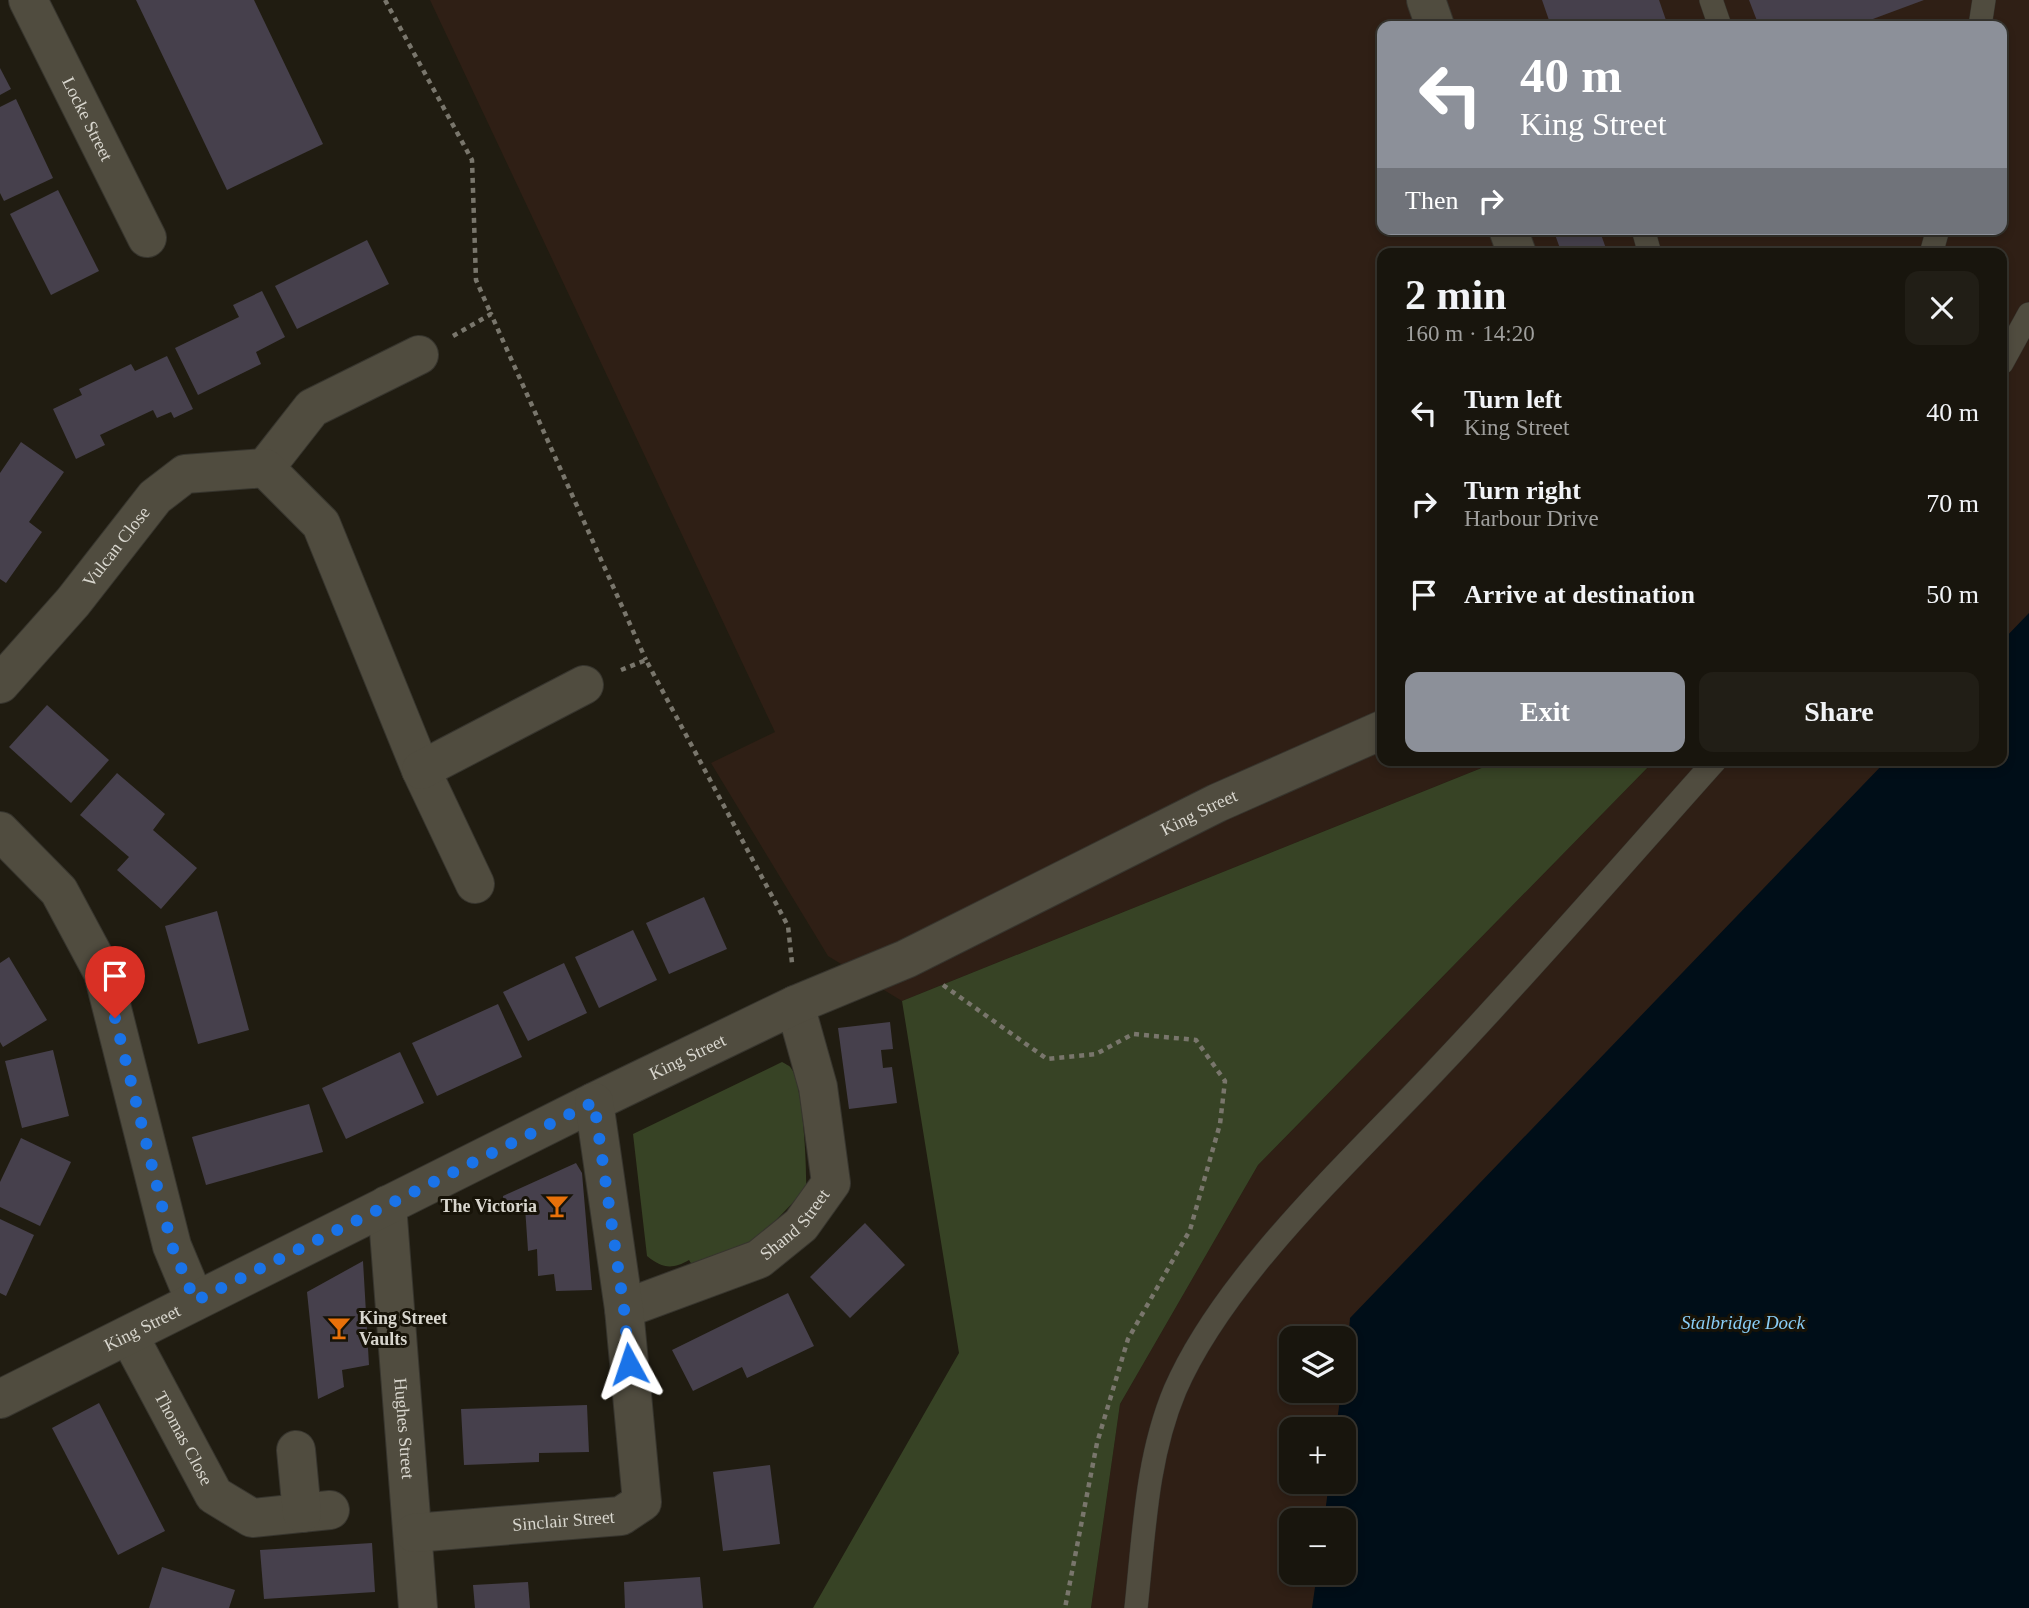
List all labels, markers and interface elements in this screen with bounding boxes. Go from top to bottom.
text: 40 m [1520,48,1622,103]
icon: left [1405,49,1496,140]
street label: Locke Street [58,74,117,164]
text: King Street [1520,106,1667,142]
icon: right [1472,182,1510,220]
text: Then [1405,186,1458,215]
button: close [1905,271,1979,345]
text: 2 min [1405,272,1507,318]
text: 160 m · 14:20 [1405,321,1535,346]
text: Turn left [1464,385,1562,414]
icon: left [1405,394,1443,432]
text: 40 m [1926,398,1979,427]
text: King Street [1464,415,1569,440]
text: Turn right [1464,476,1581,505]
icon: right [1405,485,1443,523]
text: 70 m [1926,489,1979,518]
street label: Vulcan Close [79,502,154,591]
text: Harbour Drive [1464,506,1599,531]
icon: arrive [1405,576,1443,614]
text: Arrive at destination [1464,580,1695,609]
text: 50 m [1926,580,1979,609]
button: Exit [1405,672,1685,752]
button: Share [1699,672,1979,752]
street label: King Street [1157,785,1240,840]
pin [85,946,145,1018]
icon: arrive [96,957,134,995]
street label: King Street [646,1030,729,1084]
street label: Shand Street [756,1185,833,1264]
bar icon: The Victoria [543,1192,571,1220]
place label: The Victoria [441,1196,537,1216]
street label: King Street [101,1300,184,1355]
place label: King Street Vaults [359,1308,447,1349]
water label: Stalbridge Dock [1681,1312,1806,1333]
bar icon: King Street Vaults [325,1314,353,1342]
map controls [1279,1326,1356,1585]
button: layers [1279,1326,1356,1403]
position arrow [592,1327,666,1401]
street label: Hughes Street [390,1377,418,1480]
street label: Thomas Close [150,1388,217,1489]
button: + [1279,1417,1356,1494]
street label: Sinclair Street [512,1507,615,1535]
button: − [1279,1508,1356,1585]

